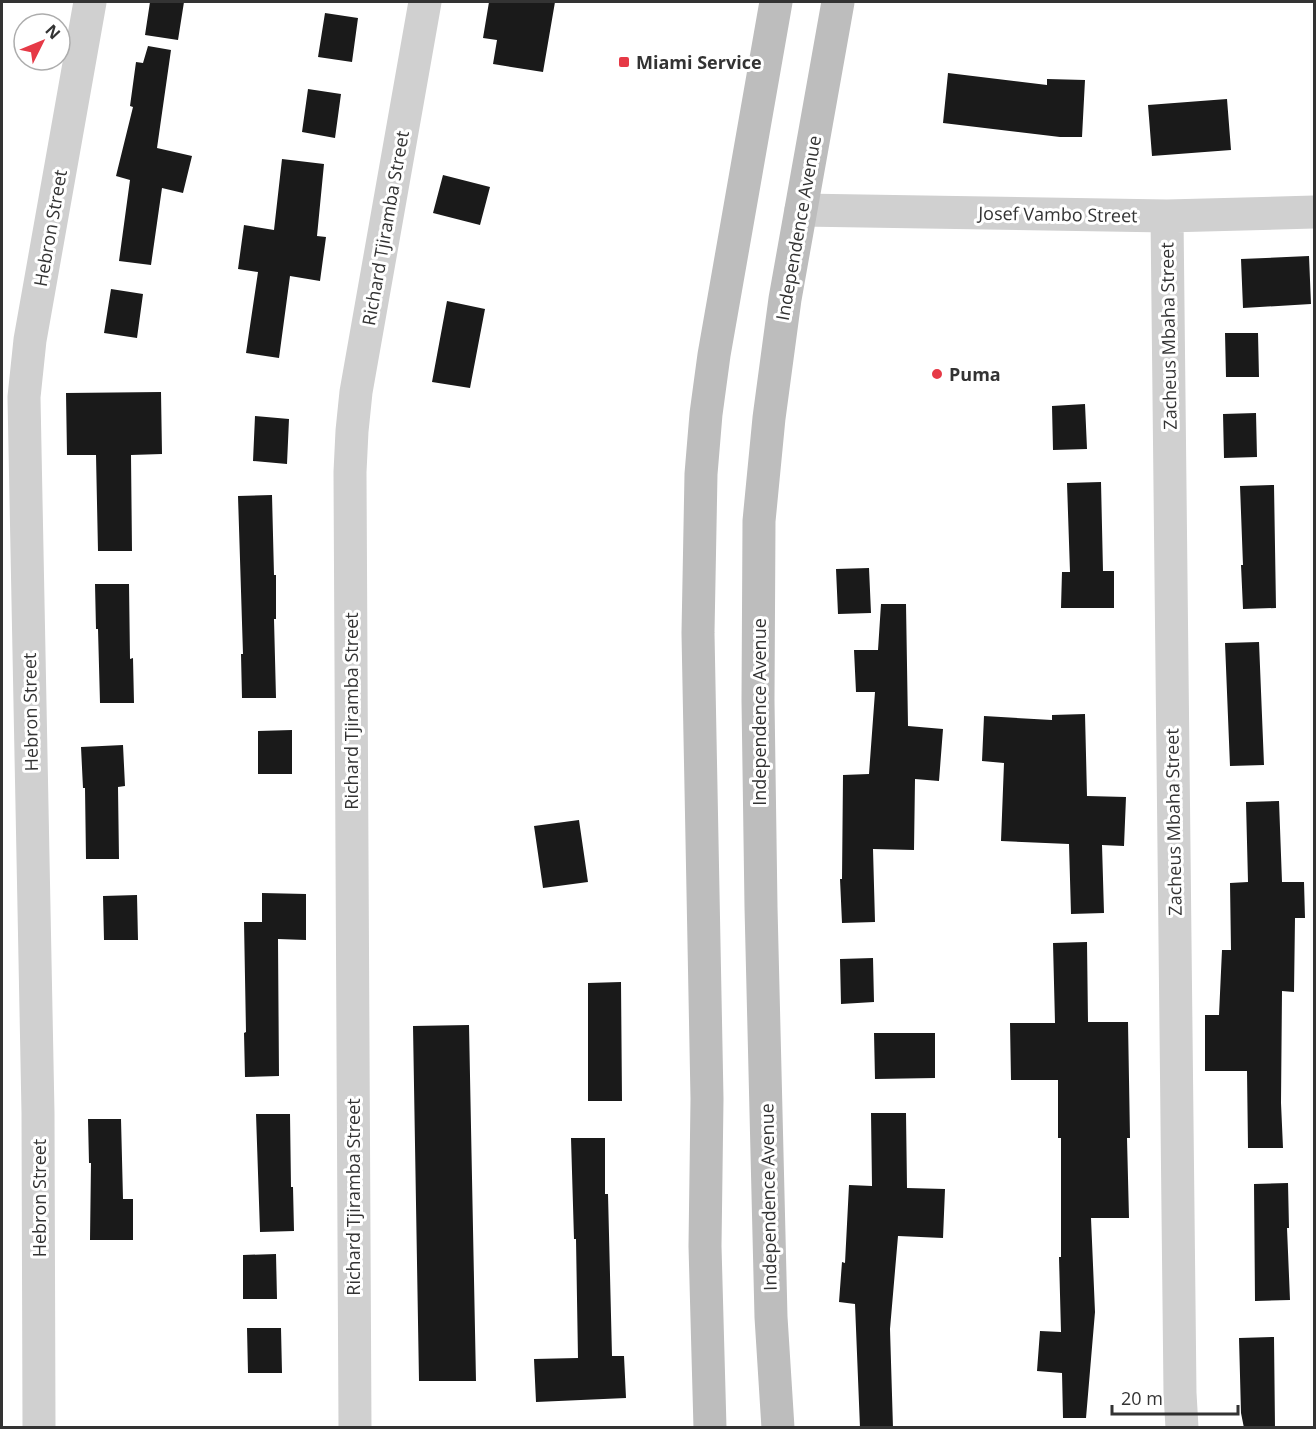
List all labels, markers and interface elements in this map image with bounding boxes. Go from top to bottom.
north arrow [12,12,72,72]
text: N [40,20,65,44]
place label: Miami Service [636,50,762,74]
marker: Miami Service [617,55,631,69]
street label: Richard Tjiramba Street [356,129,414,327]
street label: Independence Avenue [770,134,826,322]
street label: Hebron Street [28,168,72,288]
street label: Josef Vambo Street [976,201,1138,227]
street label: Zacheus Mbaha Street [1154,242,1182,430]
place label: Puma [949,362,1001,386]
marker: Puma [930,367,944,381]
street label: Richard Tjiramba Street [339,612,363,810]
street label: Independence Avenue [747,618,771,806]
street label: Hebron Street [17,653,43,771]
street label: Zacheus Mbaha Street [1159,728,1187,916]
street label: Richard Tjiramba Street [341,1098,365,1296]
street label: Independence Avenue [754,1103,782,1291]
street label: Hebron Street [27,1139,51,1257]
scale bar [1112,1378,1238,1416]
text: 20 m [1121,1386,1163,1410]

